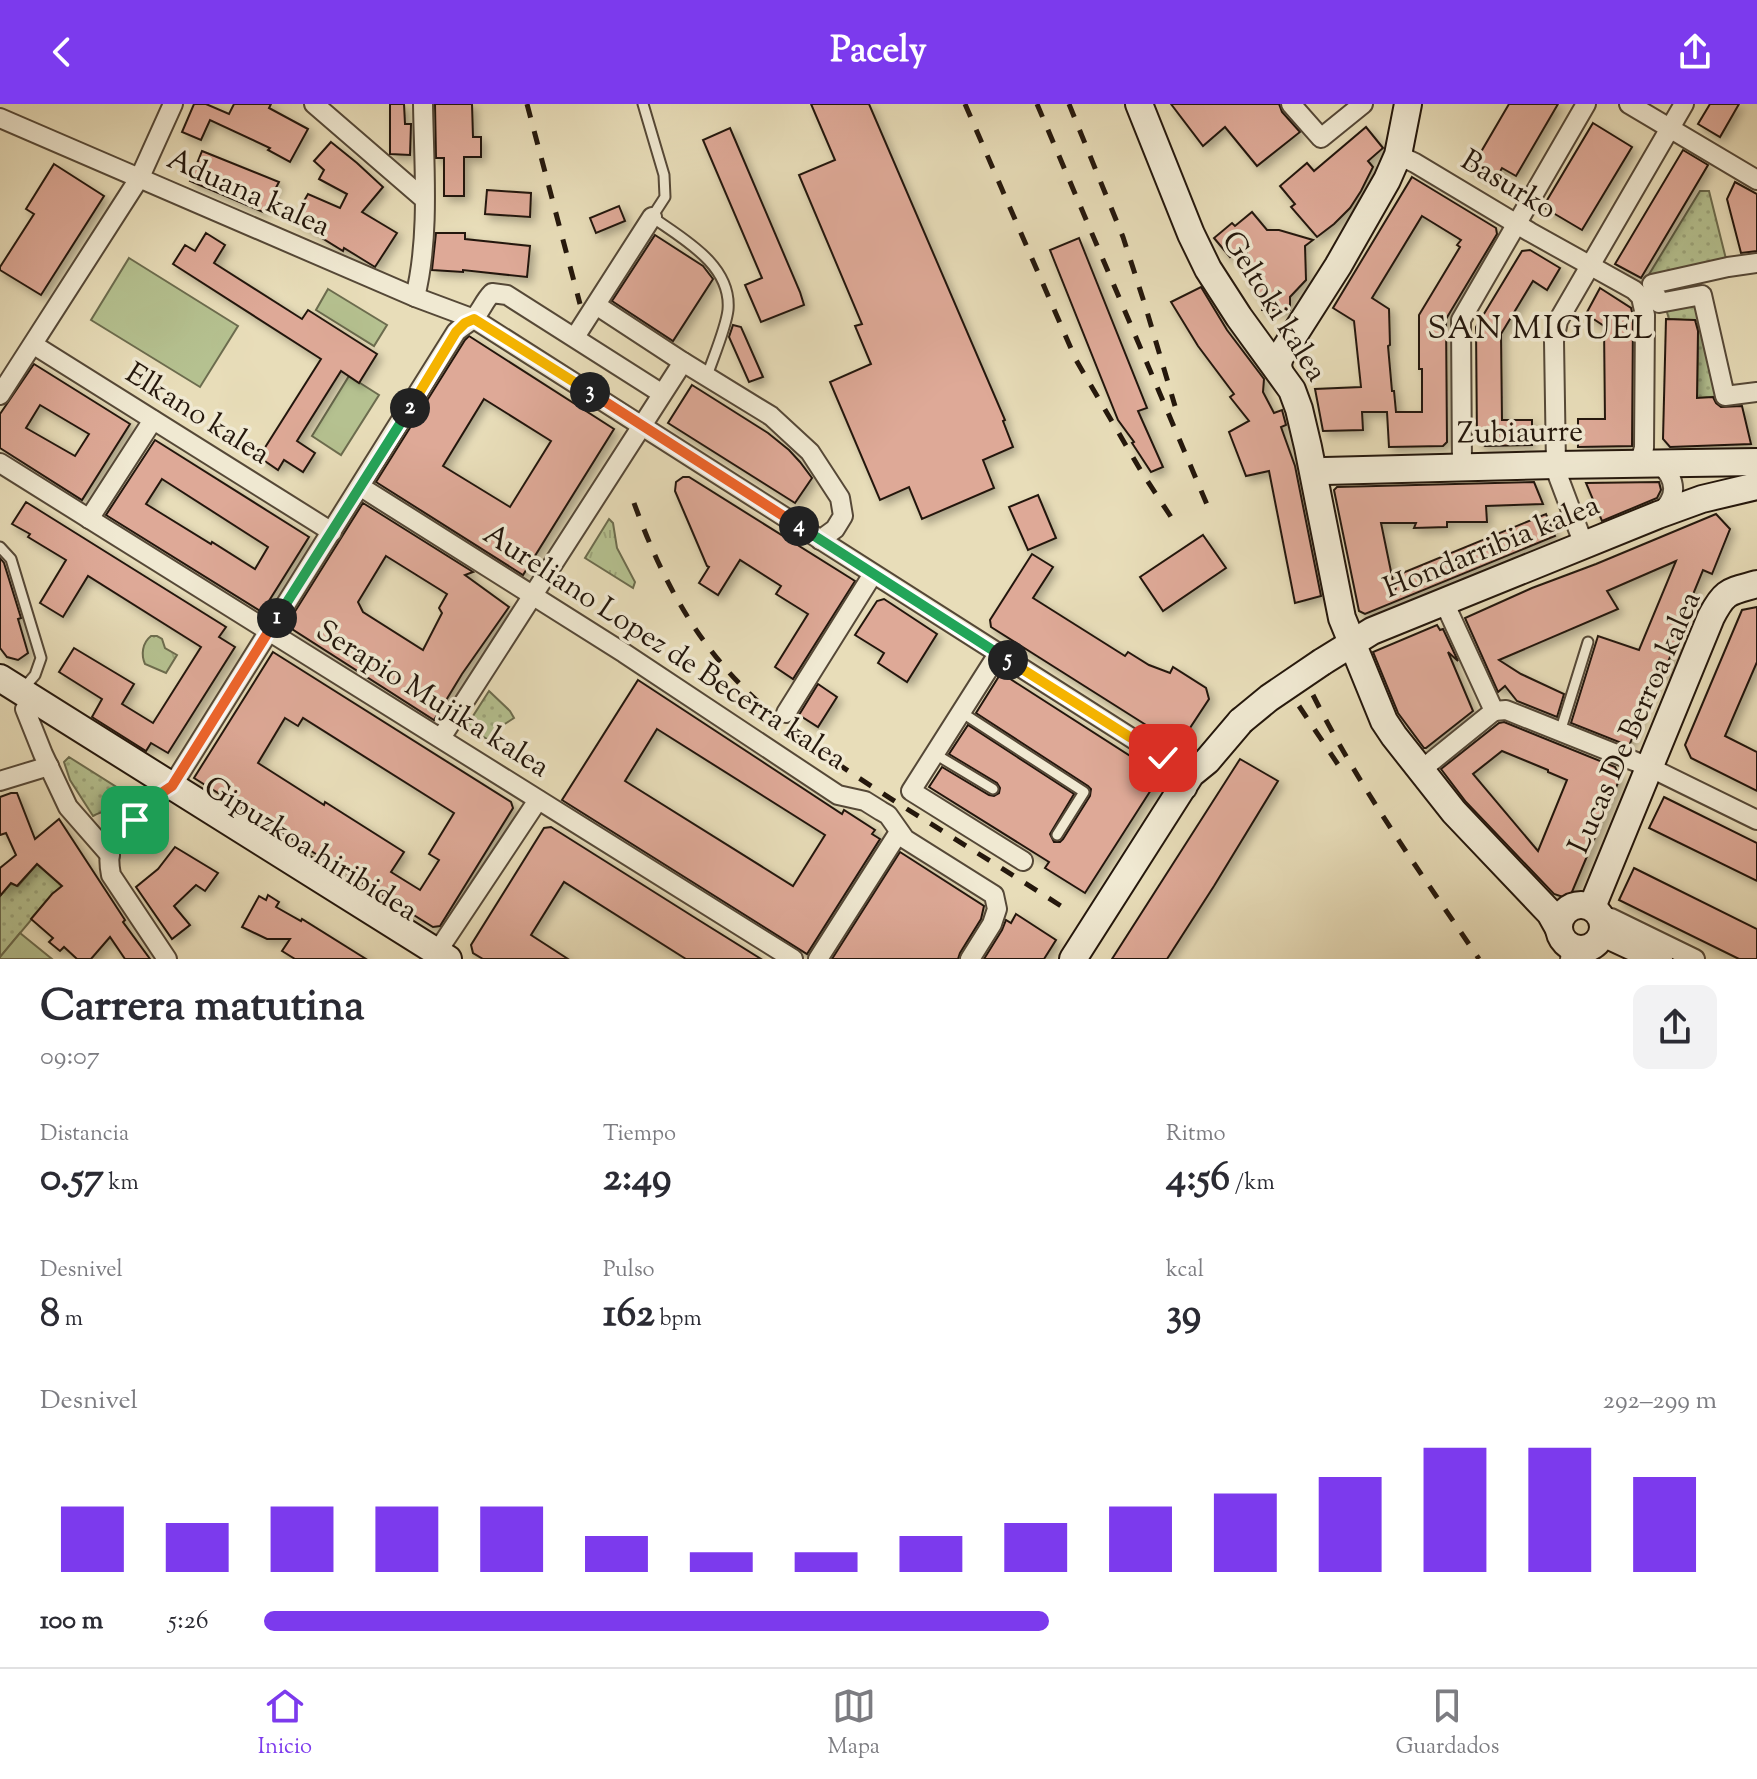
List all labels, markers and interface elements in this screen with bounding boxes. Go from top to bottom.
text: Pacely [830,26,927,78]
icon: back [40,30,84,74]
icon: share [1673,30,1717,74]
street label: Aduana kalea [159,139,337,249]
street label: Basurko [1452,141,1564,231]
street label: Geltoki kalea [1210,223,1336,391]
district label: SAN MIGUEL [1427,307,1655,353]
street label: Elkano kalea [116,354,278,477]
pin: 3 [570,372,610,412]
text: 3 [586,376,594,408]
pin: 2 [390,388,430,428]
text: 2 [405,392,415,424]
street label: Zubiaurre [1457,411,1583,457]
street label: Hondarribia kalea [1377,485,1607,611]
pin: 4 [779,506,819,546]
text: 4 [793,510,805,542]
street label: Aureliano Lopez de Becerra kalea [474,514,854,782]
street label: Lucas De Berroa kalea [1559,585,1713,861]
pin: 1 [257,598,297,638]
text: 1 [273,602,281,634]
street label: Serapio Mujika kalea [307,611,557,789]
pin: 5 [988,640,1028,680]
text: 5 [1004,644,1012,676]
pin [1129,724,1197,792]
icon: check [1141,736,1185,780]
street label: Gipuzkoa hiribidea [195,767,426,933]
pin [101,786,169,854]
icon: arrive [113,798,157,842]
text: Carrera matutina [40,977,365,1040]
button: share [1633,985,1717,1069]
text: 09:07 [40,1039,100,1076]
text: Distancia [40,1119,129,1151]
text: Tiempo [603,1119,676,1151]
text: Ritmo [1166,1119,1225,1151]
text: 0.57 [40,1151,104,1208]
text: 2:49 [603,1151,671,1208]
text: 4:56 [1166,1151,1230,1208]
text: km [104,1168,139,1200]
text: /km [1230,1168,1275,1200]
text: Desnivel [40,1255,123,1287]
text: Pulso [603,1255,655,1287]
text: kcal [1166,1255,1204,1287]
text: 8 [40,1287,60,1344]
text: 162 [603,1287,655,1344]
text: 39 [1166,1287,1201,1344]
text: m [60,1304,83,1336]
text: bpm [655,1304,702,1336]
text: Desnivel [40,1383,138,1420]
text: 292–299 m [1603,1383,1717,1420]
text: 100 m [40,1603,103,1640]
text: 5:26 [168,1603,209,1640]
tab: Inicio [258,1684,312,1764]
tab: Mapa [828,1684,880,1764]
tab: Guardados [1395,1684,1499,1764]

